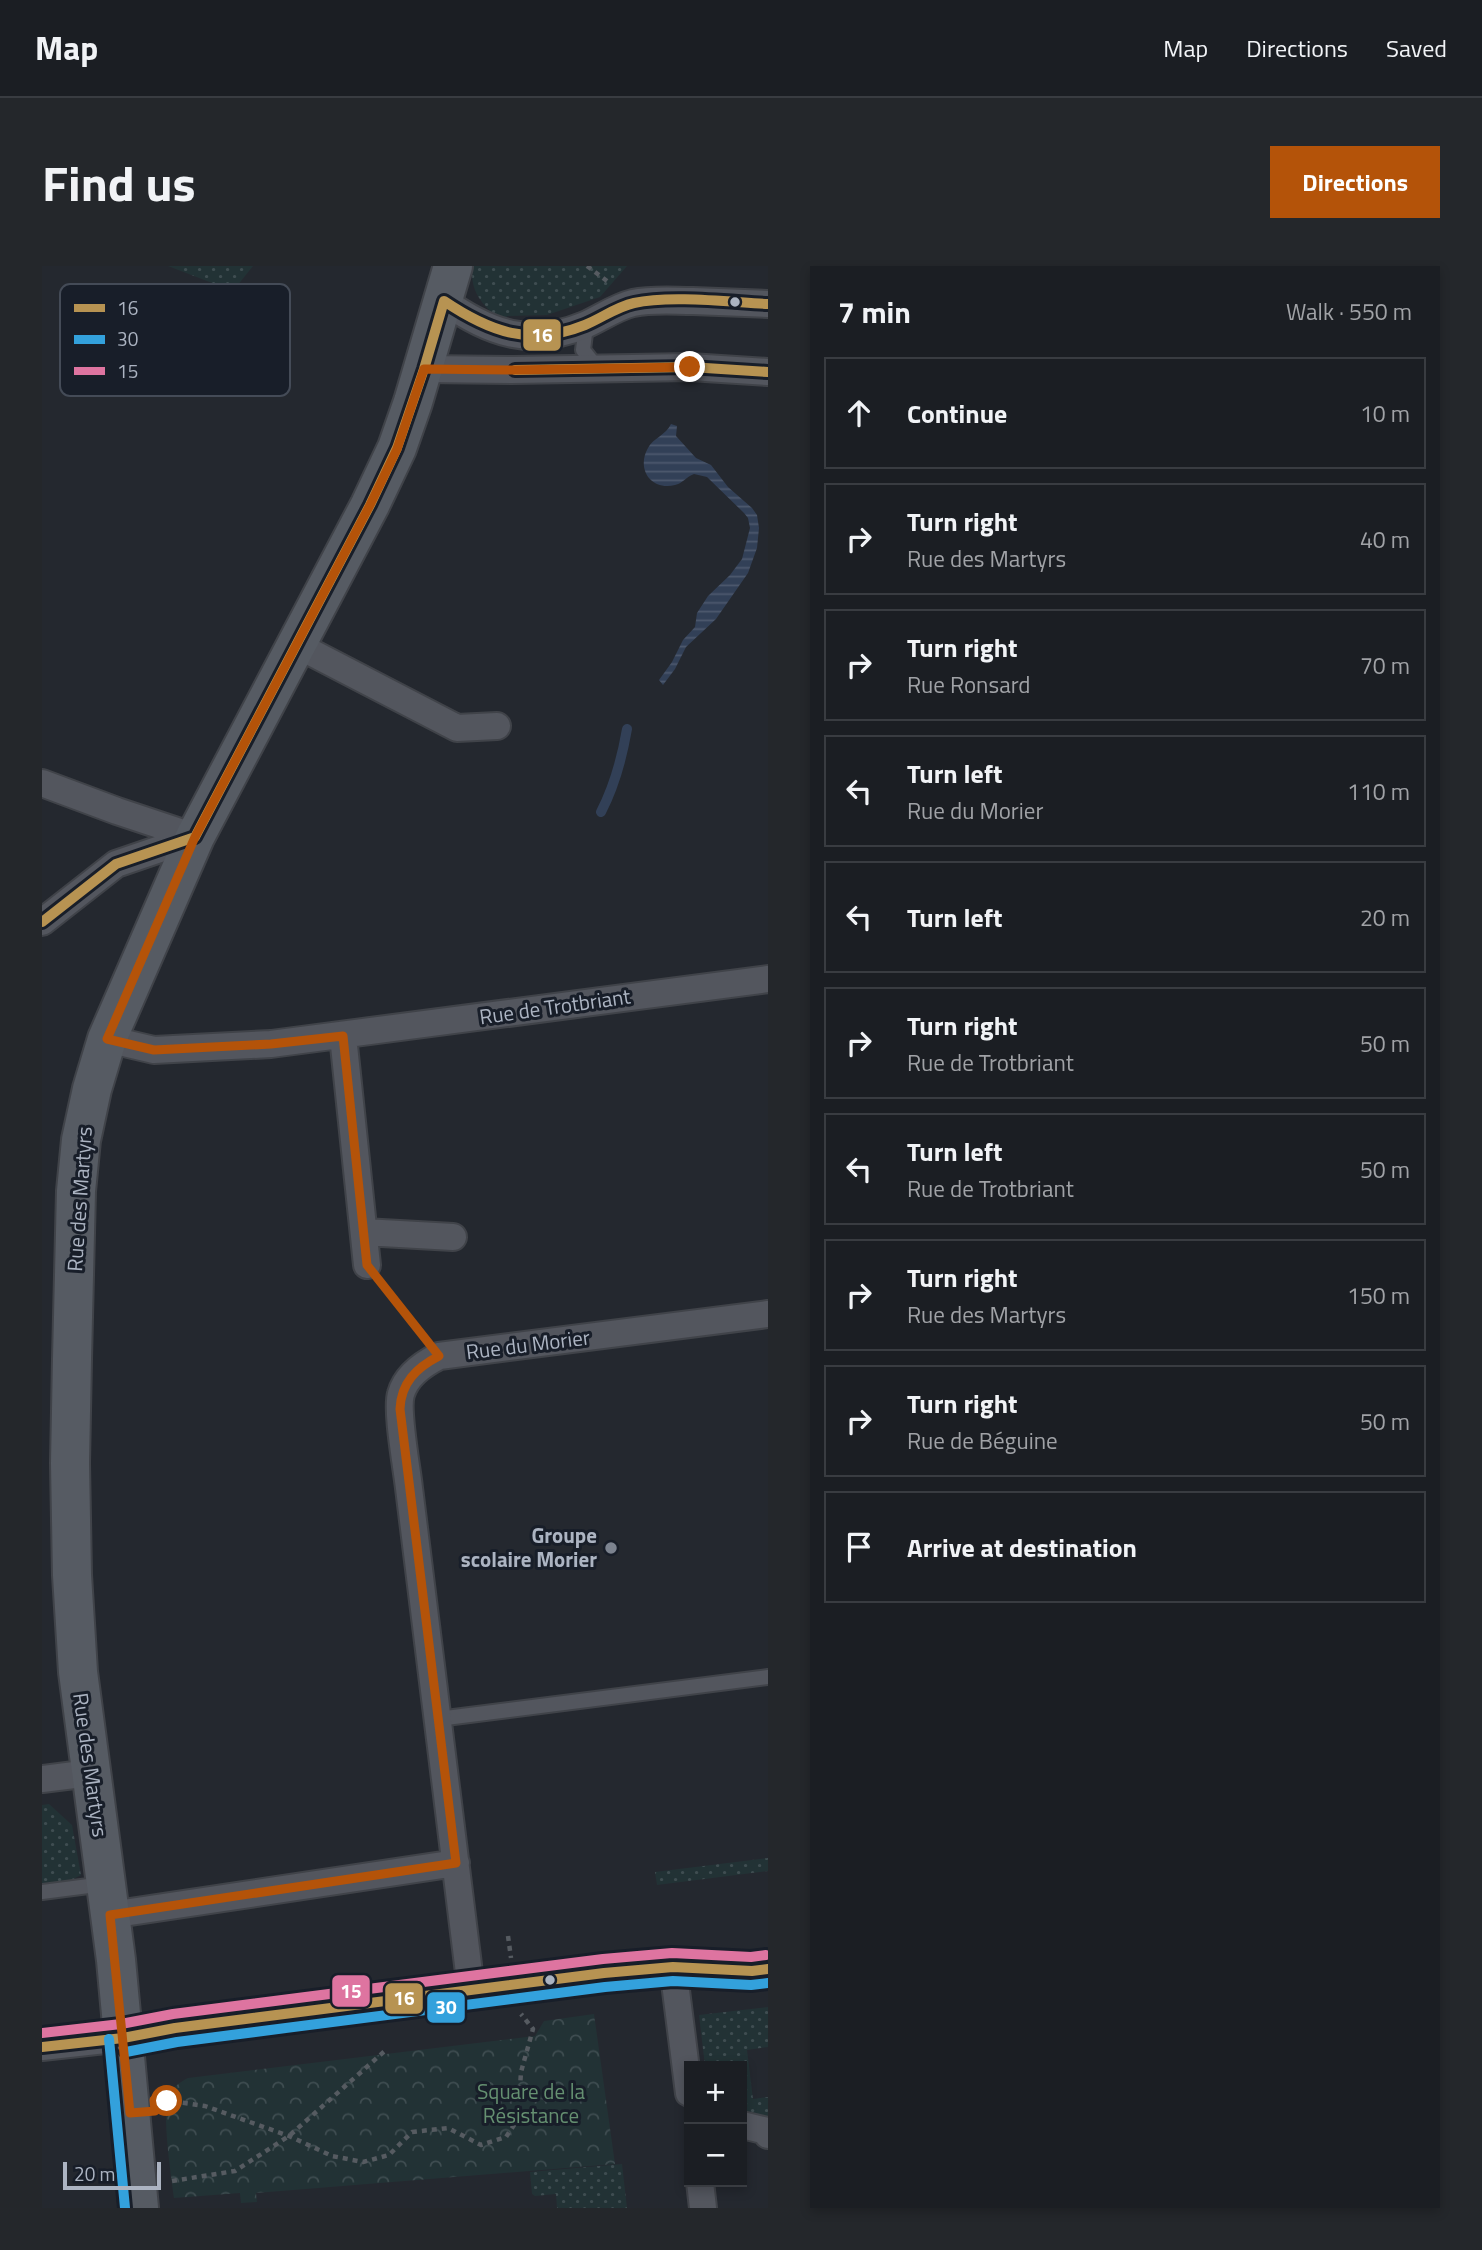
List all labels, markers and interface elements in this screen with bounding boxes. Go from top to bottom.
text: Map [35,23,98,73]
text: Map [1163,30,1208,66]
text: Directions [1246,30,1348,66]
text: Saved [1386,30,1447,66]
text: Find us [42,145,196,220]
button: Directions [1270,146,1440,218]
legend [60,284,290,396]
text: 7 min [838,289,911,335]
text: 16 [117,293,138,322]
text: Walk · 550 m [1286,294,1412,329]
unlabelled marker [728,295,742,309]
line badge: 16 [522,318,562,352]
text: 16 [531,320,553,349]
text: 30 [117,324,138,353]
route end [674,351,705,382]
text: 15 [117,356,138,385]
icon: ahead [840,394,878,432]
text: Continue [907,394,1007,433]
text: 10 m [1360,396,1410,431]
text: Turn right [907,502,1018,541]
icon: right [840,520,878,558]
text: 40 m [1360,522,1410,557]
text: Rue des Martyrs [907,541,1066,576]
text: Turn right [907,628,1018,667]
icon: right [840,646,878,684]
text: 70 m [1360,648,1410,683]
text: Rue Ronsard [907,667,1031,702]
text: Turn left [907,754,1002,793]
icon: left [840,772,878,810]
text: 110 m [1347,774,1410,809]
text: Rue du Morier [907,793,1043,828]
icon: left [840,898,878,936]
text: Turn left [907,898,1002,937]
text: 20 m [1360,900,1410,935]
street label: Rue de Trotbriant [477,979,633,1032]
text: Turn right [907,1006,1018,1045]
icon: right [840,1024,878,1062]
text: 50 m [1360,1026,1410,1061]
text: Rue de Trotbriant [907,1045,1074,1080]
street label: Rue des Martyrs [58,1125,100,1273]
text: Turn left [907,1132,1002,1171]
icon: left [840,1150,878,1188]
text: 50 m [1360,1152,1410,1187]
text: Rue de Trotbriant [907,1171,1074,1206]
text: Turn right [907,1258,1018,1297]
icon: right [840,1276,878,1314]
text: 150 m [1347,1278,1410,1313]
text: Rue des Martyrs [907,1297,1066,1332]
street label: Rue du Morier [464,1321,592,1367]
text: Turn right [907,1384,1018,1423]
icon: right [840,1402,878,1440]
text: 50 m [1360,1404,1410,1439]
text: Rue de Béguine [907,1423,1058,1458]
place label: Groupe scolaire Morier [461,1519,597,1575]
icon: arrive [840,1528,878,1566]
text: Arrive at destination [907,1528,1137,1567]
marker: Groupe scolaire Morier [603,1540,619,1556]
street label: Rue des Martyrs [65,1691,117,1839]
unlabelled marker [543,1973,557,1987]
line badge: 15 [331,1974,371,2008]
text: 15 [340,1976,362,2005]
line badge: 16 [384,1982,424,2015]
text: 16 [393,1983,415,2012]
line badge: 30 [426,1991,466,2024]
text: 30 [435,1992,457,2021]
map controls [684,2061,747,2187]
button: + [684,2061,747,2124]
park label: Square de la Résistance [477,2075,586,2131]
route start [151,2085,182,2116]
button: − [684,2124,747,2187]
scale bar [63,2159,161,2191]
text: 20 m [74,2159,115,2188]

